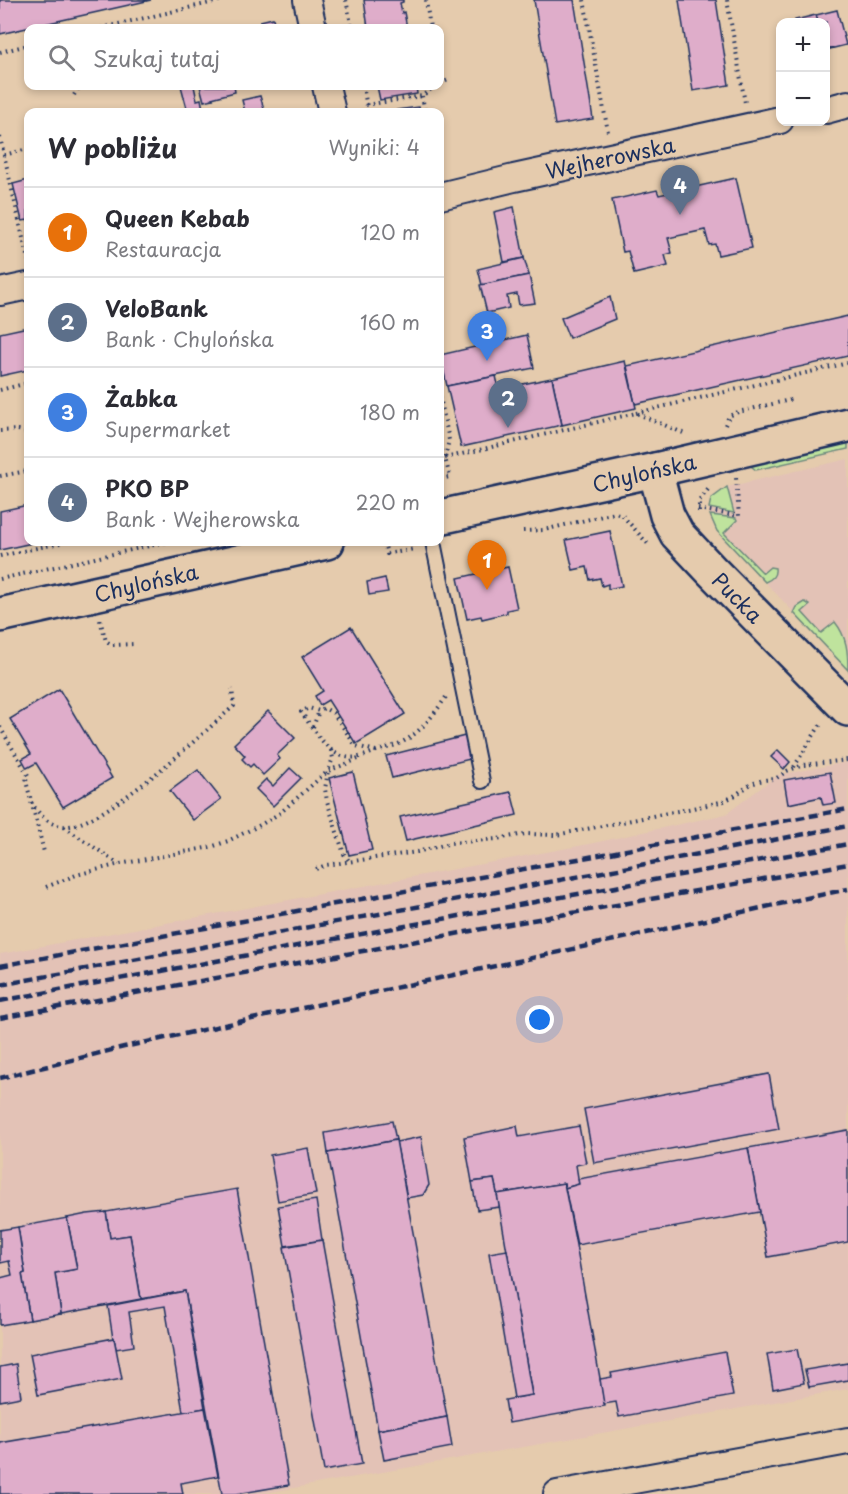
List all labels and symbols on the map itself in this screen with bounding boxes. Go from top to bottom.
street label: Wejherowska [542,128,678,186]
pin: 4 [660,166,700,215]
pin: 3 [468,312,506,361]
pin: 2 [488,378,528,428]
street label: Chylońska [589,445,699,499]
pin: 1 [468,540,506,590]
street label: Chylońska [91,555,201,609]
street label: Pucka [705,564,771,630]
your location [525,1005,554,1034]

